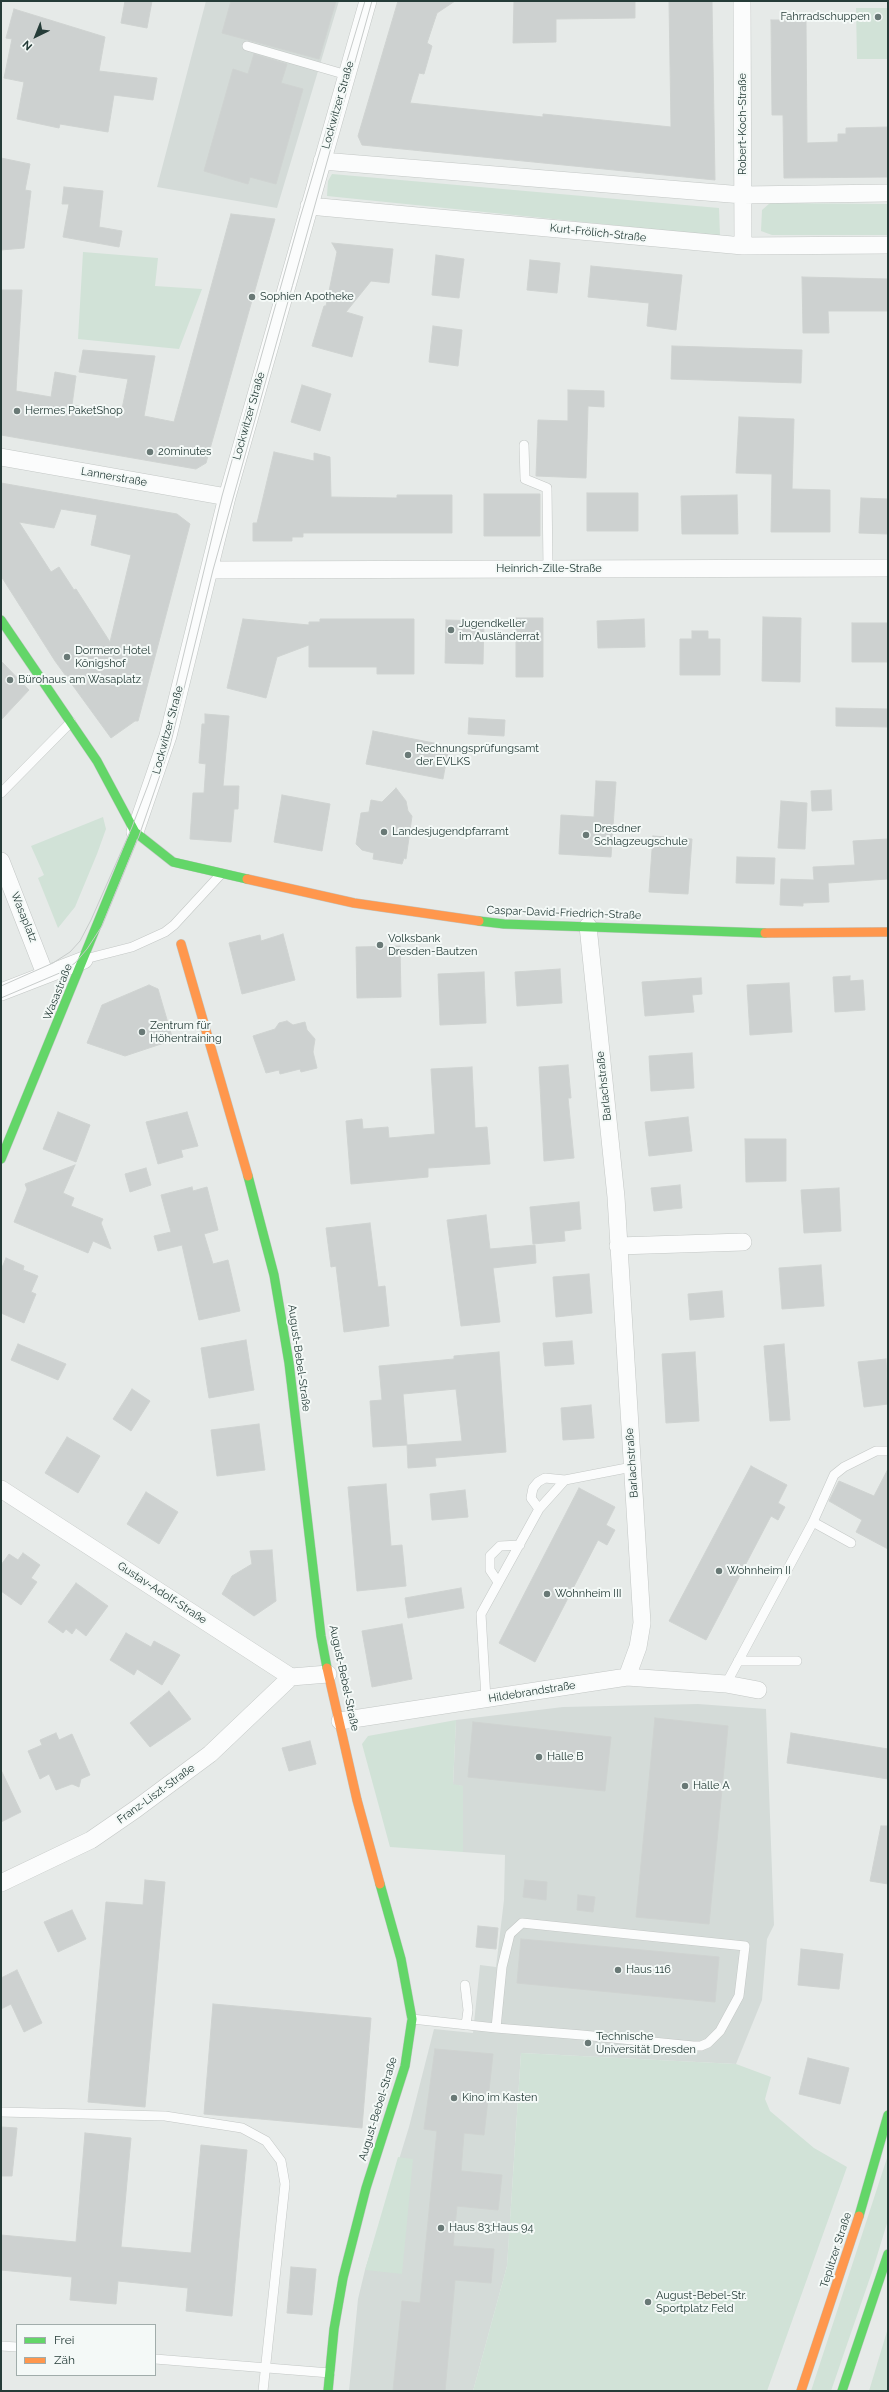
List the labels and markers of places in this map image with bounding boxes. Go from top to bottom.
place label: Fahrradschuppen [781,10,870,24]
marker: Fahrradschuppen [873,12,883,22]
place label: Sophien Apotheke [260,290,354,304]
marker: Sophien Apotheke [247,292,257,302]
place label: Hermes PaketShop [25,404,123,418]
marker: Hermes PaketShop [12,406,22,416]
place label: 20minutes [158,445,211,459]
marker: 20minutes [145,447,155,457]
place label: Jugendkeller im Ausländerrat [459,617,540,643]
marker: Jugendkeller im Ausländerrat [446,625,456,635]
place label: Dormero Hotel Königshof [75,644,150,670]
marker: Dormero Hotel Königshof [62,652,72,662]
place label: Bürohaus am Wasaplatz [18,673,141,687]
marker: Bürohaus am Wasaplatz [5,675,15,685]
place label: Rechnungsprüfungsamt der EVLKS [416,742,539,768]
marker: Rechnungsprüfungsamt der EVLKS [403,750,413,760]
place label: Dresdner Schlagzeugschule [594,822,688,848]
place label: Landesjugendpfarramt [392,825,509,839]
marker: Landesjugendpfarramt [379,827,389,837]
marker: Dresdner Schlagzeugschule [581,830,591,840]
place label: Volksbank Dresden-Bautzen [388,932,477,958]
marker: Volksbank Dresden-Bautzen [375,940,385,950]
place label: Zentrum für Höhentraining [150,1019,222,1045]
marker: Zentrum für Höhentraining [137,1027,147,1037]
place label: Wohnheim II [727,1564,791,1578]
marker: Wohnheim II [714,1566,724,1576]
place label: Wohnheim III [555,1587,622,1601]
marker: Wohnheim III [542,1589,552,1599]
place label: Halle B [547,1750,584,1764]
marker: Halle B [534,1752,544,1762]
place label: Halle A [693,1779,730,1793]
marker: Halle A [680,1781,690,1791]
place label: Haus 116 [626,1963,671,1977]
marker: Haus 116 [613,1965,623,1975]
place label: Technische Universität Dresden [596,2030,696,2056]
marker: Technische Universität Dresden [583,2038,593,2048]
place label: Kino im Kasten [462,2091,537,2105]
marker: Kino im Kasten [449,2093,459,2103]
place label: Haus 83;Haus 94 [449,2221,534,2235]
marker: Haus 83;Haus 94 [436,2223,446,2233]
place label: August-Bebel-Str. Sportplatz Feld [656,2289,746,2315]
marker: August-Bebel-Str. Sportplatz Feld [643,2297,653,2307]

